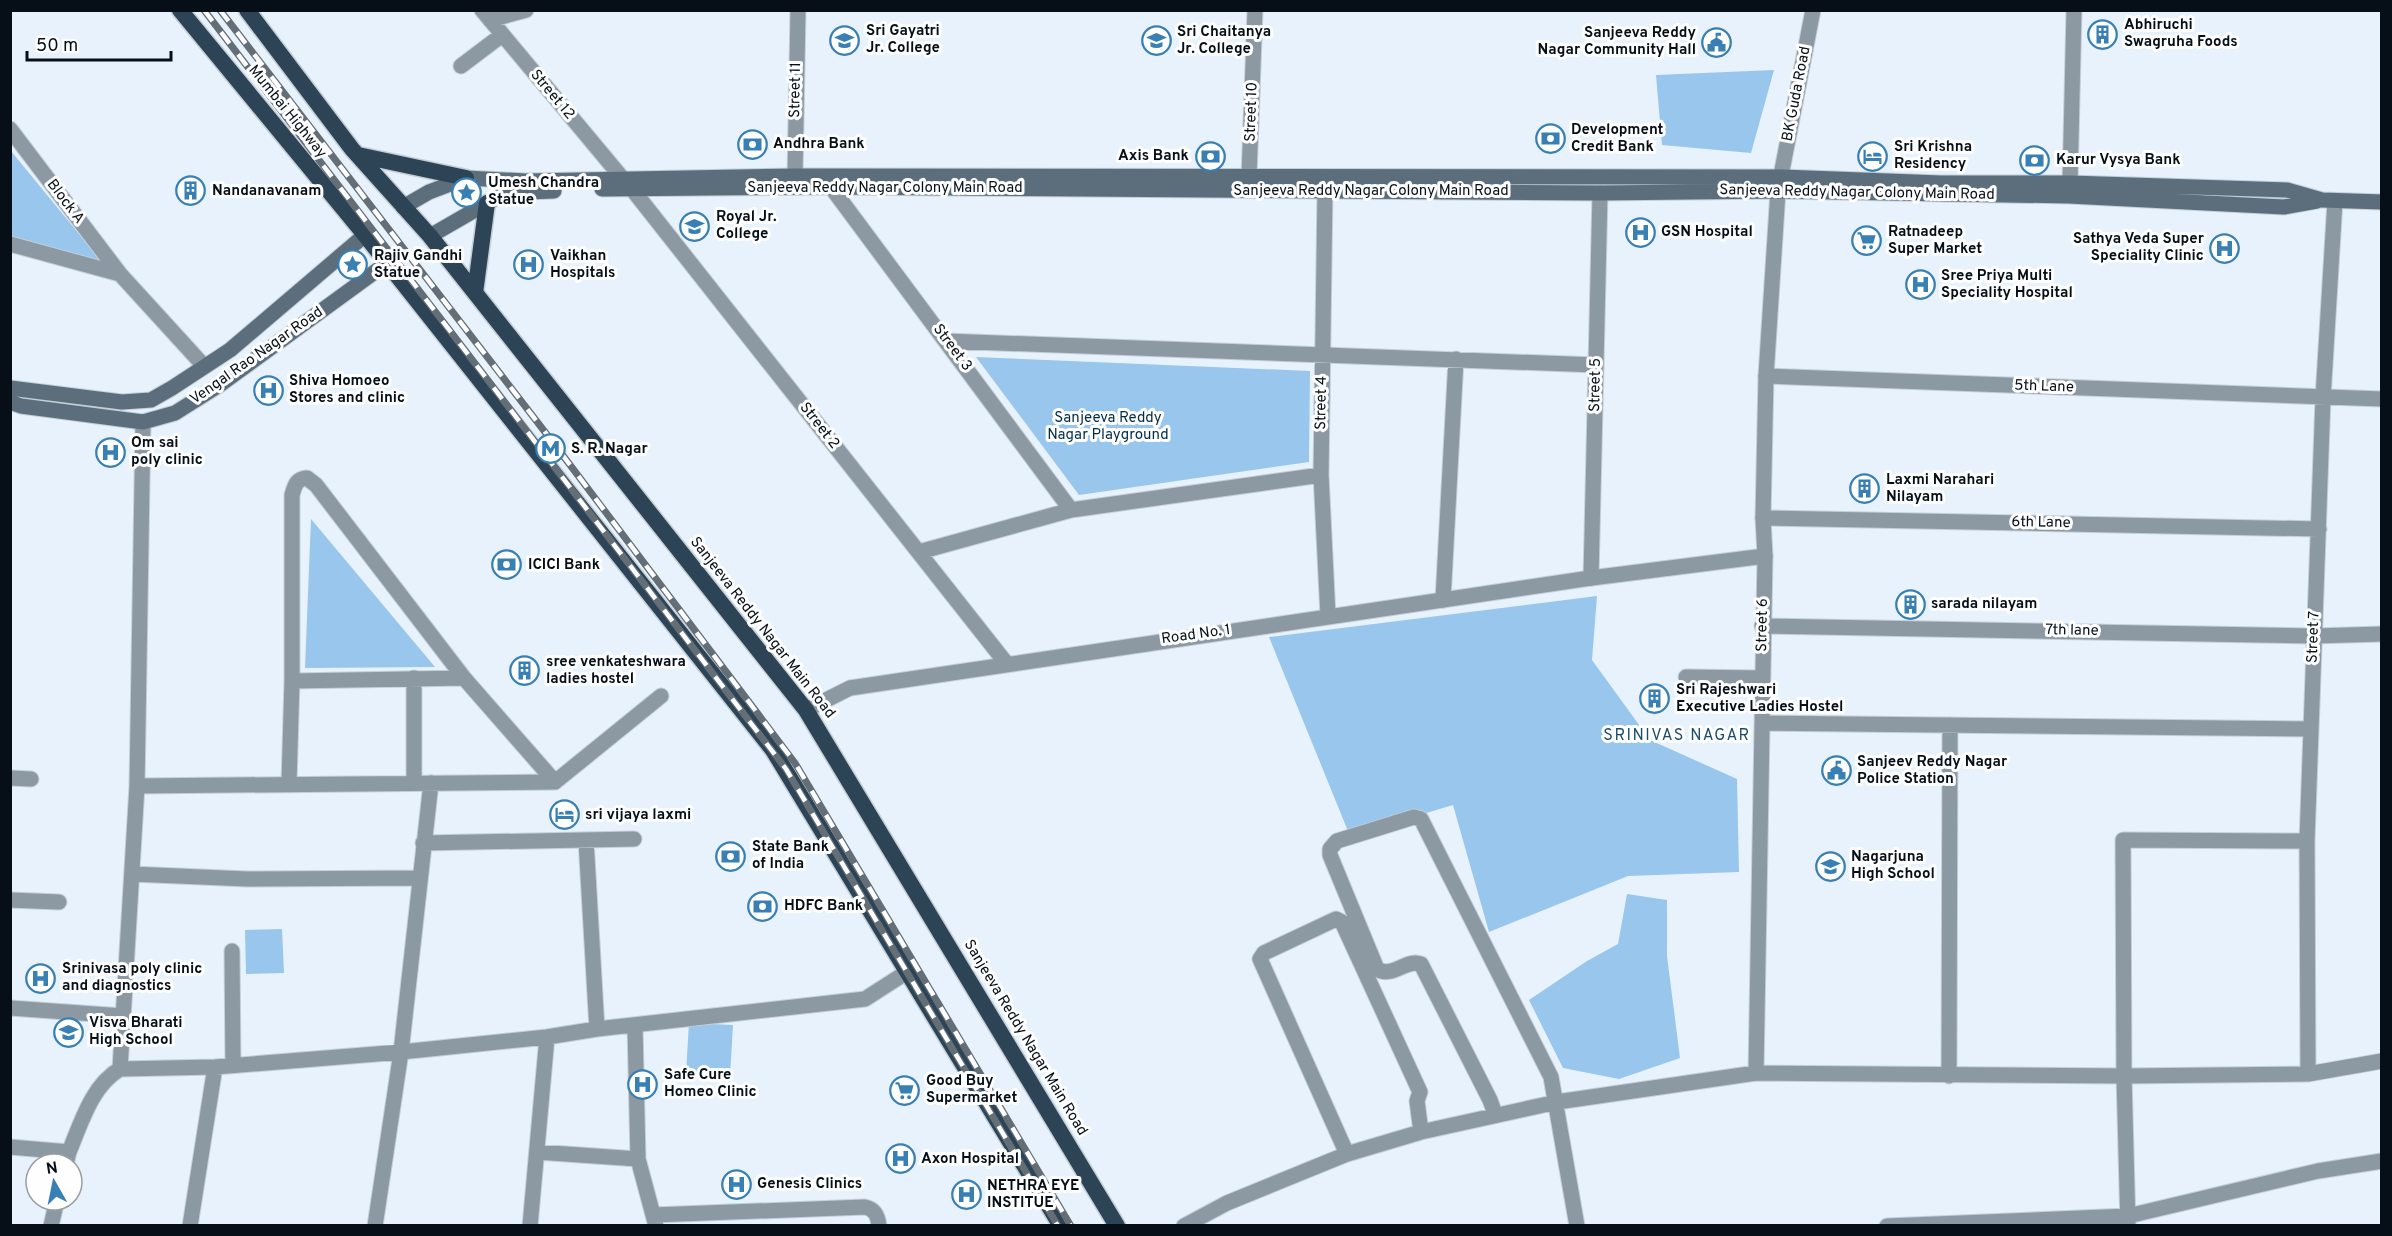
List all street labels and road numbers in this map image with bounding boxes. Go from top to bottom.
street label: BK Guda Road [1778,45,1816,143]
street label: Mumbai Highway [244,61,330,163]
street label: Street 11 [786,62,806,118]
street label: Street 12 [526,66,578,124]
street label: Street 10 [1241,82,1263,142]
street label: Block A [42,176,88,228]
street label: Sanjeeva Reddy Nagar Colony Main Road [747,179,1023,198]
street label: Sanjeeva Reddy Nagar Colony Main Road [1719,181,1995,205]
street label: Sanjeeva Reddy Nagar Colony Main Road [1233,182,1509,201]
street label: Vengal Rao Nagar Road [187,303,327,409]
street label: Street 3 [928,321,976,375]
street label: Street 5 [1586,358,1606,412]
street label: Street 4 [1312,376,1332,430]
street label: 5th Lane [2014,376,2074,398]
street label: Street 2 [795,399,843,453]
street label: 6th Lane [2011,513,2071,533]
street label: Sanjeeva Reddy Nagar Main Road [685,533,839,723]
street label: Street 6 [1753,598,1773,652]
street label: Street 7 [2304,610,2324,663]
street label: Road No. 1 [1160,621,1232,649]
street label: 7th lane [2045,621,2099,641]
street label: Sanjeeva Reddy Nagar Main Road [959,937,1091,1139]

